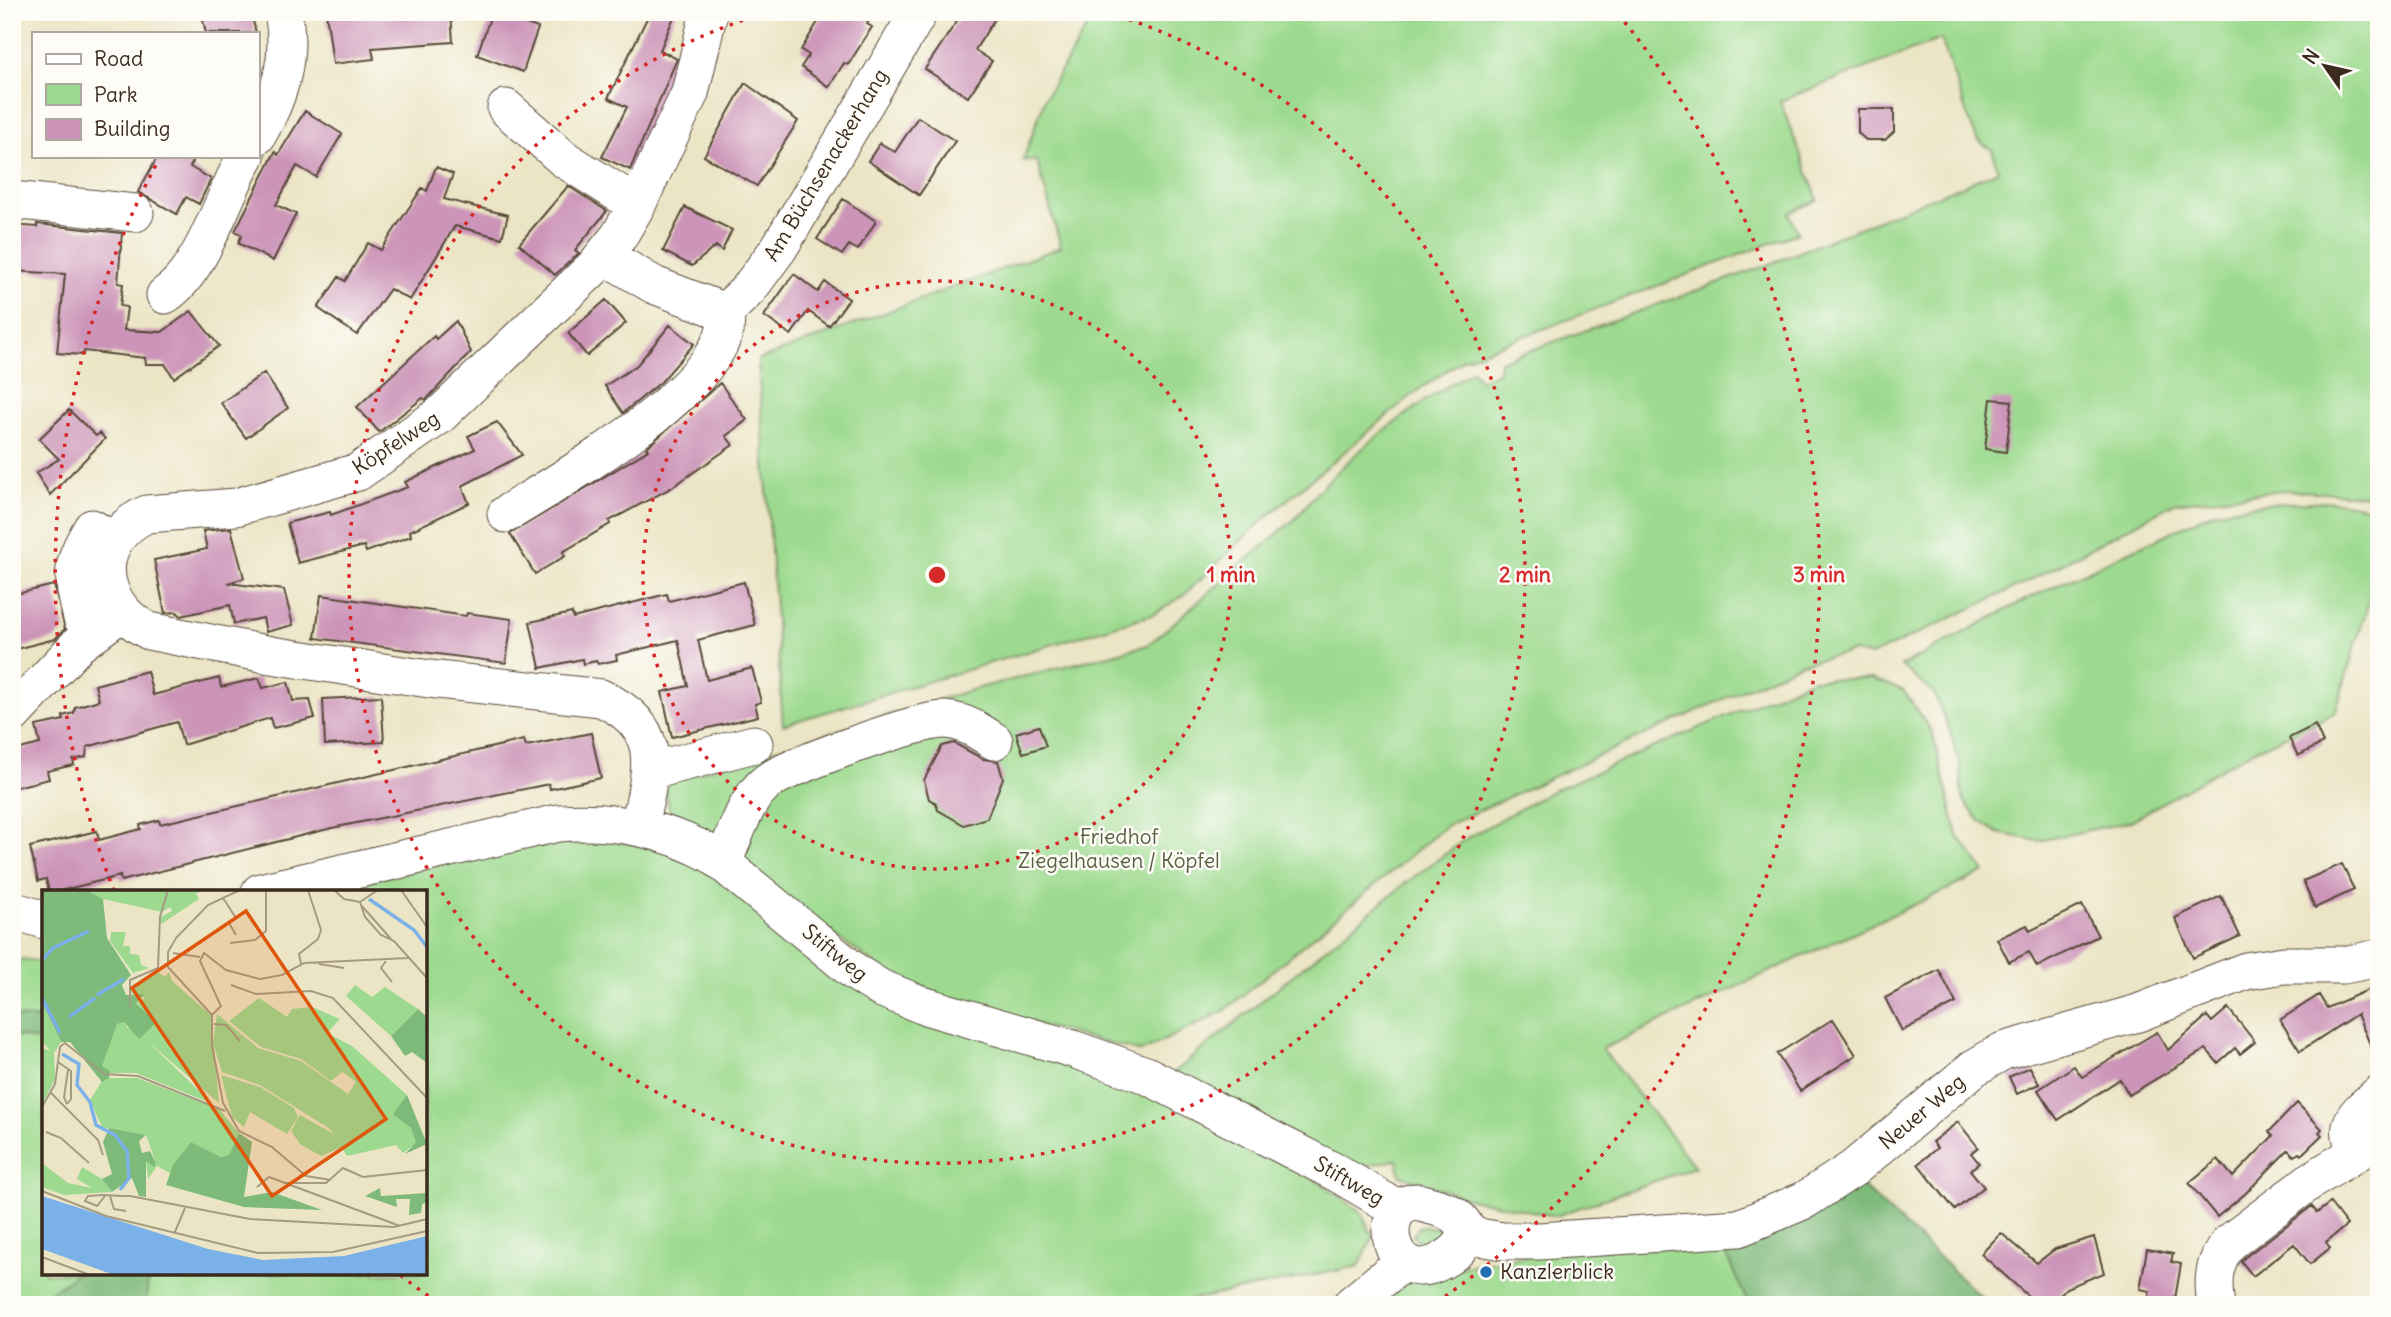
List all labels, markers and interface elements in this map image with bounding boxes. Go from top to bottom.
legend [32,32,259,158]
north arrow [2290,32,2360,102]
text: N [2297,44,2325,69]
text: Road [94,45,143,72]
street label: Am Büchsenackerhang [757,64,894,266]
text: Park [94,81,137,108]
text: Building [94,115,170,142]
street label: Köpfelweg [347,404,444,481]
text: 1 min [1207,561,1255,588]
text: 2 min [1499,561,1551,588]
text: 3 min [1793,561,1845,588]
centre of rings [925,563,949,587]
park label: Friedhof Ziegelhausen / Köpfel [1018,823,1220,874]
inset map [42,890,427,1275]
street label: Stiftweg [797,918,874,987]
street label: Neuer Weg [1873,1068,1970,1155]
street label: Stiftweg [1309,1150,1389,1211]
place label: Kanzlerblick [1500,1258,1614,1285]
marker: Kanzlerblick [1478,1264,1494,1280]

